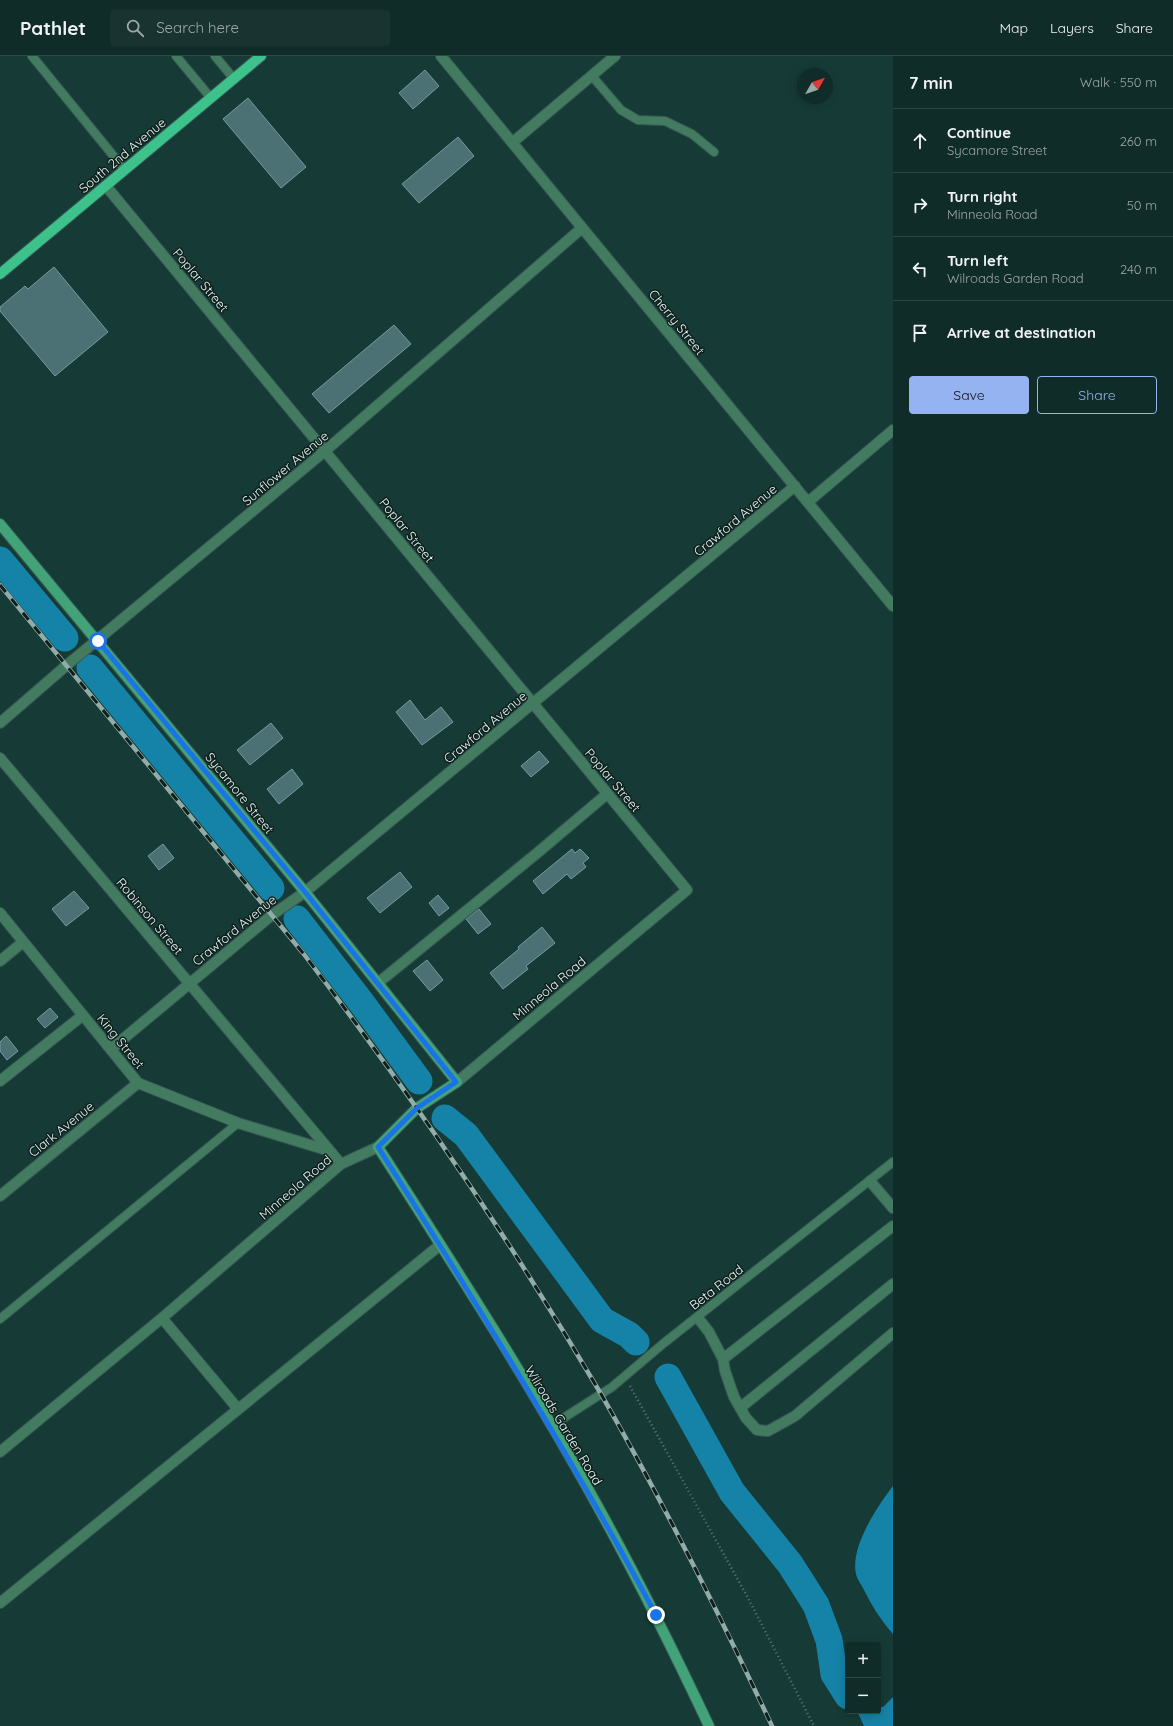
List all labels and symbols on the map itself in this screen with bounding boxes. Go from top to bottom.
north arrow [797,68,833,104]
street label: South 2nd Avenue [75,114,169,196]
street label: Poplar Street [170,245,232,315]
street label: Cherry Street [646,286,708,358]
street label: Sunflower Avenue [239,427,331,509]
street label: Crawford Avenue [690,481,780,559]
street label: Poplar Street [376,495,438,565]
route start [89,632,107,650]
street label: Crawford Avenue [440,688,530,766]
street label: Poplar Street [582,745,644,815]
street label: Sycamore Street [202,749,278,837]
street label: Robinson Street [113,874,187,958]
street label: Crawford Avenue [189,891,279,969]
street label: Minneola Road [509,953,589,1023]
street label: King Street [94,1010,148,1072]
street label: Clark Avenue [25,1098,97,1160]
street label: Minneola Road [256,1151,334,1223]
street label: Beta Road [686,1261,746,1313]
street label: Wilroads Garden Road [522,1362,606,1488]
route end [647,1606,665,1624]

